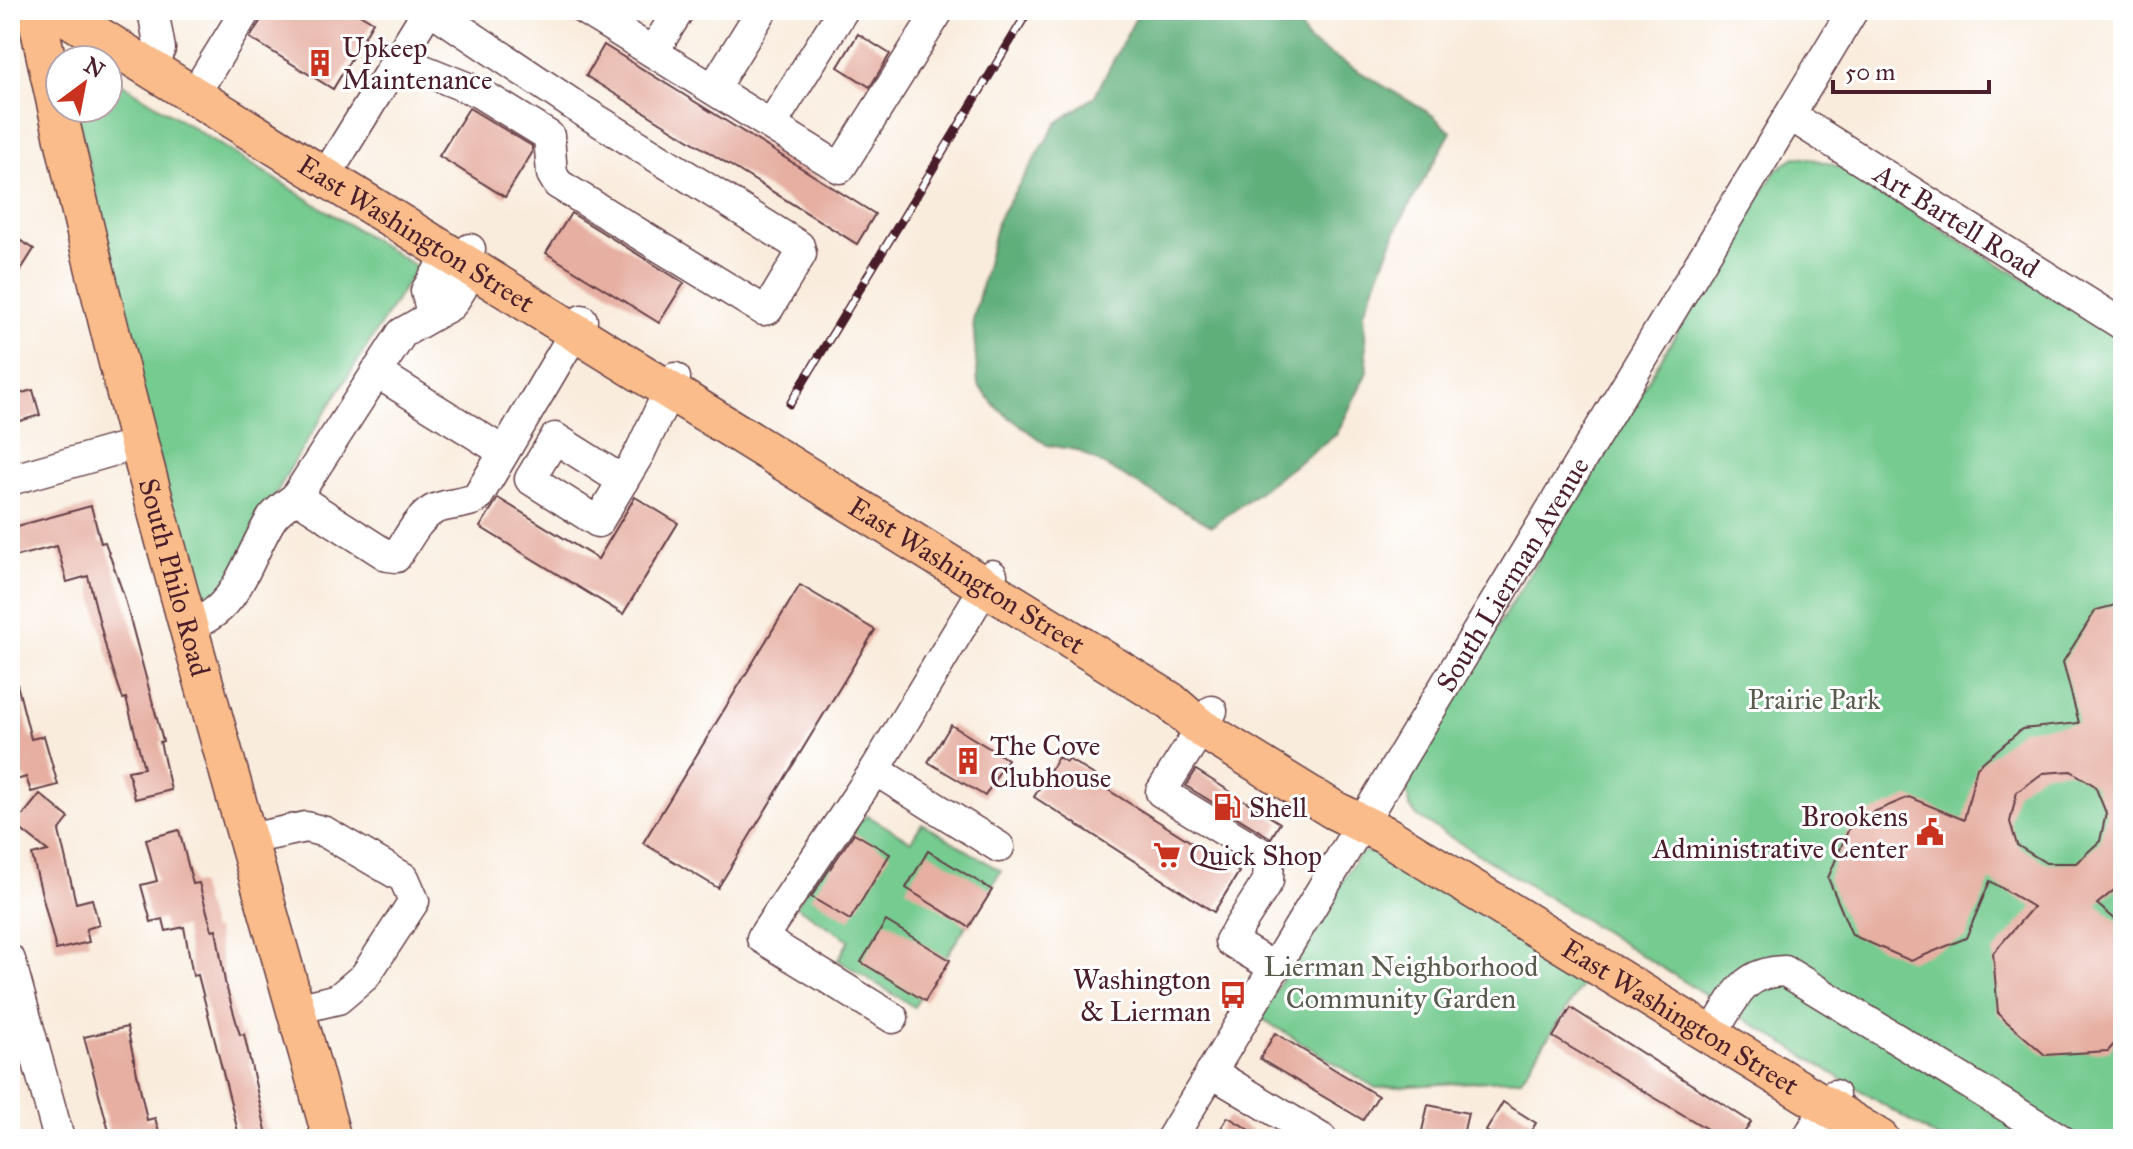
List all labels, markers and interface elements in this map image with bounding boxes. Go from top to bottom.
place label: Upkeep Maintenance [342,30,493,97]
north arrow [44,44,124,124]
scale bar [1833,44,1989,94]
building icon: Upkeep Maintenance [305,48,335,78]
text: N [79,51,110,84]
text: 50 m [1845,57,1895,87]
street label: East Washington Street [291,147,541,320]
street label: Art Bartell Road [1867,155,2046,286]
street label: South Lierman Avenue [1428,451,1597,698]
street label: South Philo Road [131,474,218,680]
street label: East Washington Street [842,489,1092,662]
park label: Prairie Park [1748,682,1880,717]
place label: The Cove Clubhouse [990,728,1111,795]
building icon: The Cove Clubhouse [953,746,983,776]
place label: Shell [1249,790,1308,825]
fuel station icon: Shell [1212,792,1242,822]
place label: Brookens Administrative Center [1652,799,1908,866]
public building icon: Brookens Administrative Center [1915,817,1945,847]
place label: Quick Shop [1189,838,1322,873]
supermarket icon: Quick Shop [1152,840,1182,870]
street label: East Washington Street [1555,931,1805,1103]
park label: Lierman Neighborhood Community Garden [1264,949,1538,1016]
place label: Washington & Lierman [1073,962,1211,1029]
bus stop icon: Washington & Lierman [1218,980,1248,1010]

